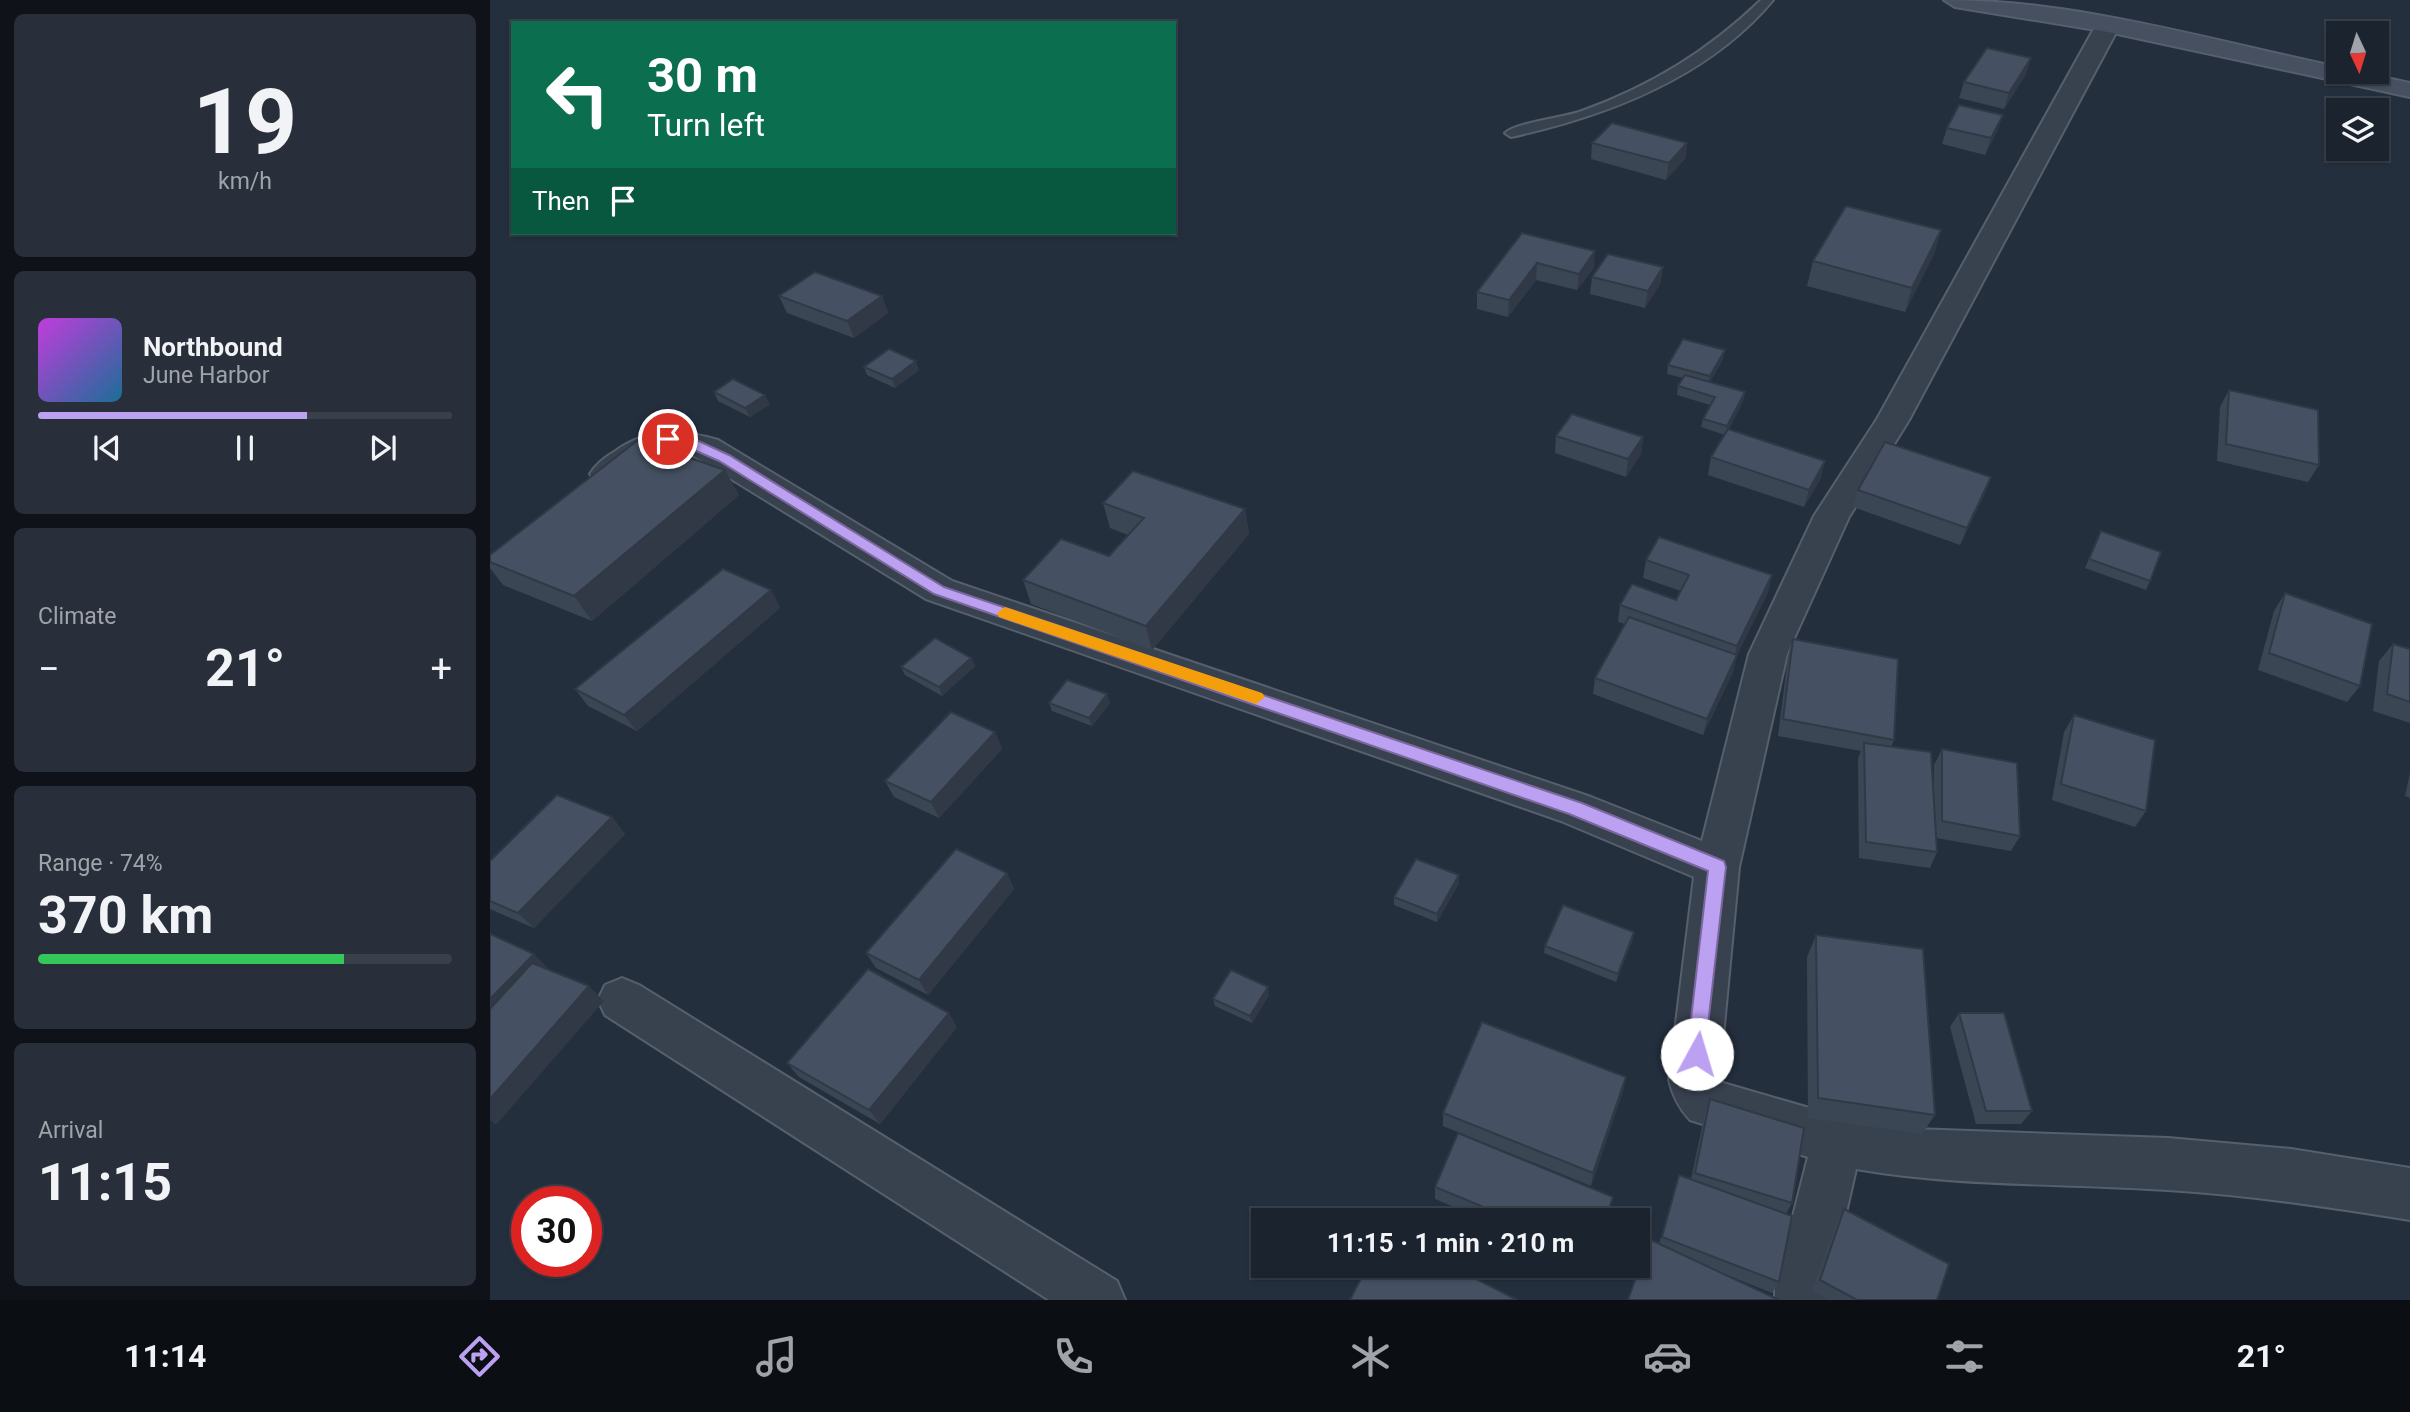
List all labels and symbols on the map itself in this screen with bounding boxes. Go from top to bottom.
north arrow [2326,21,2389,84]
pin [638,409,698,469]
position arrow [1660,1017,1734,1091]
speed limit sign: 30 [511,1186,602,1277]

